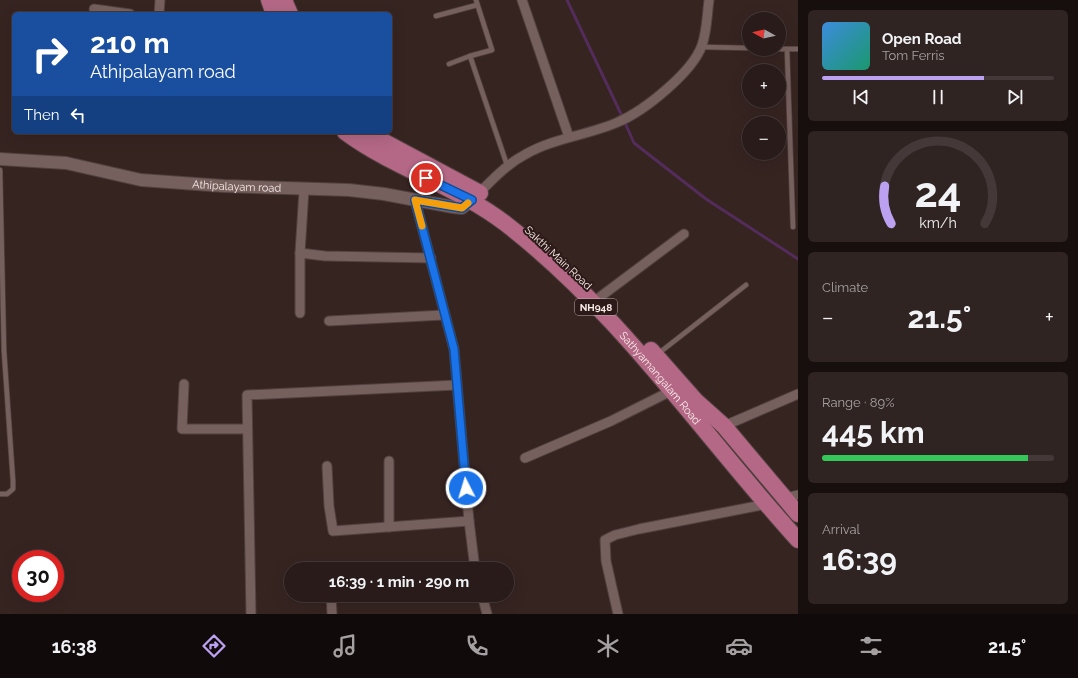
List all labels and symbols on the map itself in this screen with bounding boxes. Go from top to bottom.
north arrow [742,12,786,56]
pin [409,161,443,195]
street label: Athipalayam road [192,177,282,194]
street label: Sakthi Main Road [522,223,595,293]
road number: NH948 [575,299,617,315]
street label: Sathyamangalam Road [617,329,704,427]
position arrow [445,467,487,509]
speed limit sign: 30 [12,550,64,602]

